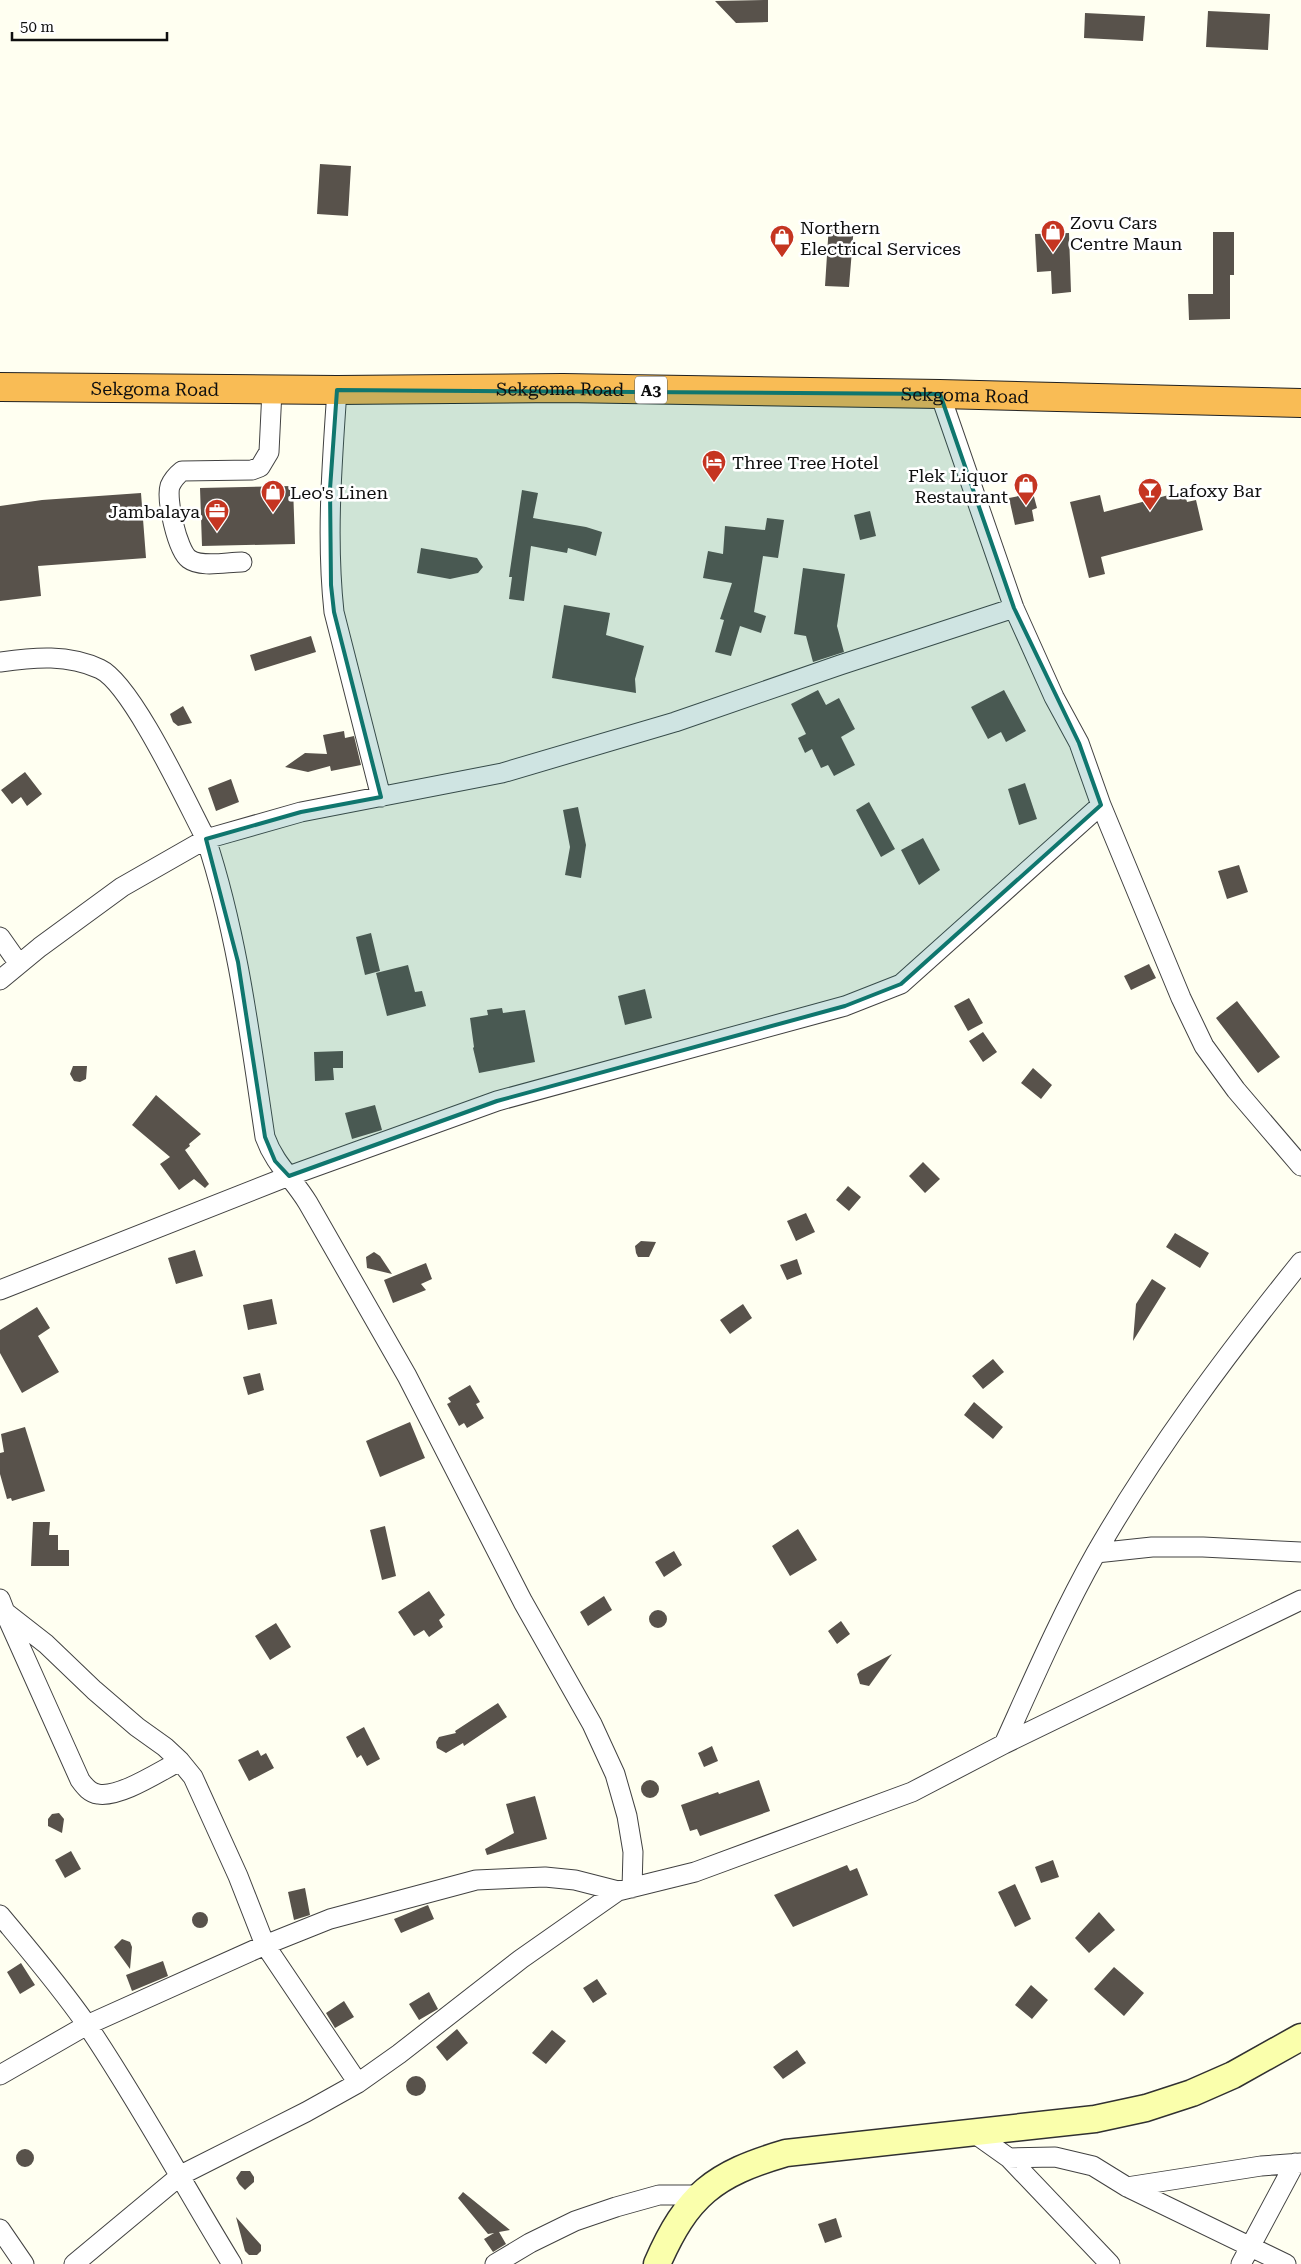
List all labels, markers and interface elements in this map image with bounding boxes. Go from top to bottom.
scale bar [12,10,168,42]
text: 50 m [20,18,55,36]
place label: Zovu Cars Centre Maun [1070,212,1183,254]
place label: Northern Electrical Services [800,217,961,259]
shop icon: Zovu Cars Centre Maun [1040,219,1066,253]
shop icon: Northern Electrical Services [769,224,795,258]
road number: A3 [635,376,667,404]
street label: Sekgoma Road [91,377,220,399]
street label: Sekgoma Road [496,377,625,399]
street label: Sekgoma Road [901,383,1030,407]
hotel icon: Three Tree Hotel [701,449,727,483]
place label: Three Tree Hotel [732,452,879,473]
place label: Flek Liquor Restaurant [908,465,1008,507]
shop icon: Flek Liquor Restaurant [1013,472,1039,506]
bar icon: Lafoxy Bar [1137,477,1163,511]
shop icon: Leo's Linen [260,479,286,513]
place label: Lafoxy Bar [1168,480,1262,501]
place label: Leo's Linen [290,482,388,503]
office icon: Jambalaya [204,498,230,532]
place label: Jambalaya [108,501,200,522]

